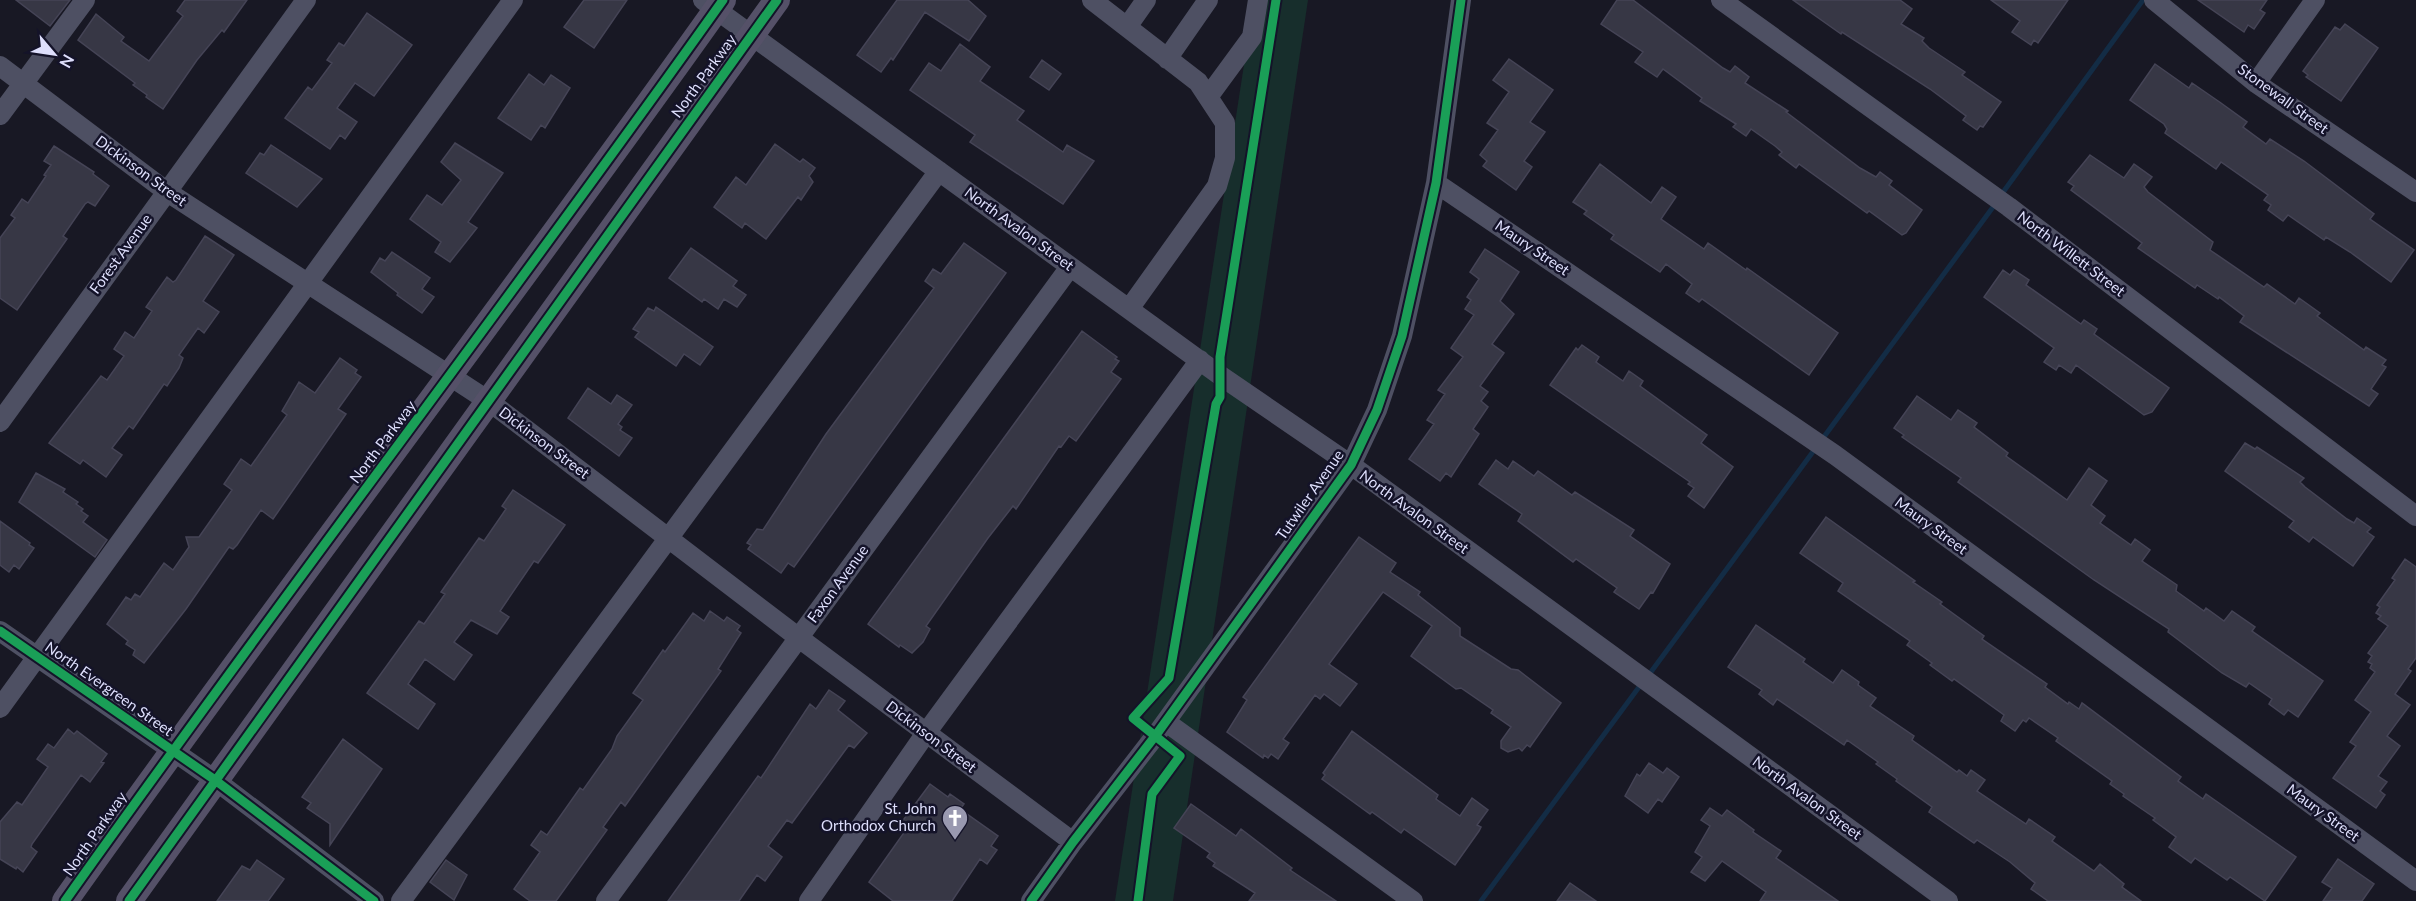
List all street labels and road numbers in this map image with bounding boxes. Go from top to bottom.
street label: North Parkway [667,30,740,121]
street label: Stonewall Street [2235,59,2333,137]
street label: Dickinson Street [92,131,191,210]
street label: North Avalon Street [961,183,1078,274]
street label: North Willett Street [2014,207,2129,300]
street label: Forest Avenue [85,210,155,297]
street label: Maury Street [1492,216,1574,279]
street label: North Parkway [345,396,419,486]
street label: Dickinson Street [496,402,594,482]
street label: Tutwiler Avenue [1271,446,1347,543]
street label: North Avalon Street [1356,466,1473,557]
street label: Maury Street [1892,493,1972,558]
street label: Faxon Avenue [803,541,872,626]
street label: North Evergreen Street [42,637,178,740]
street label: Dickinson Street [883,696,981,776]
street label: North Avalon Street [1749,752,1866,843]
street label: Maury Street [2284,780,2364,845]
street label: North Parkway [58,788,130,879]

